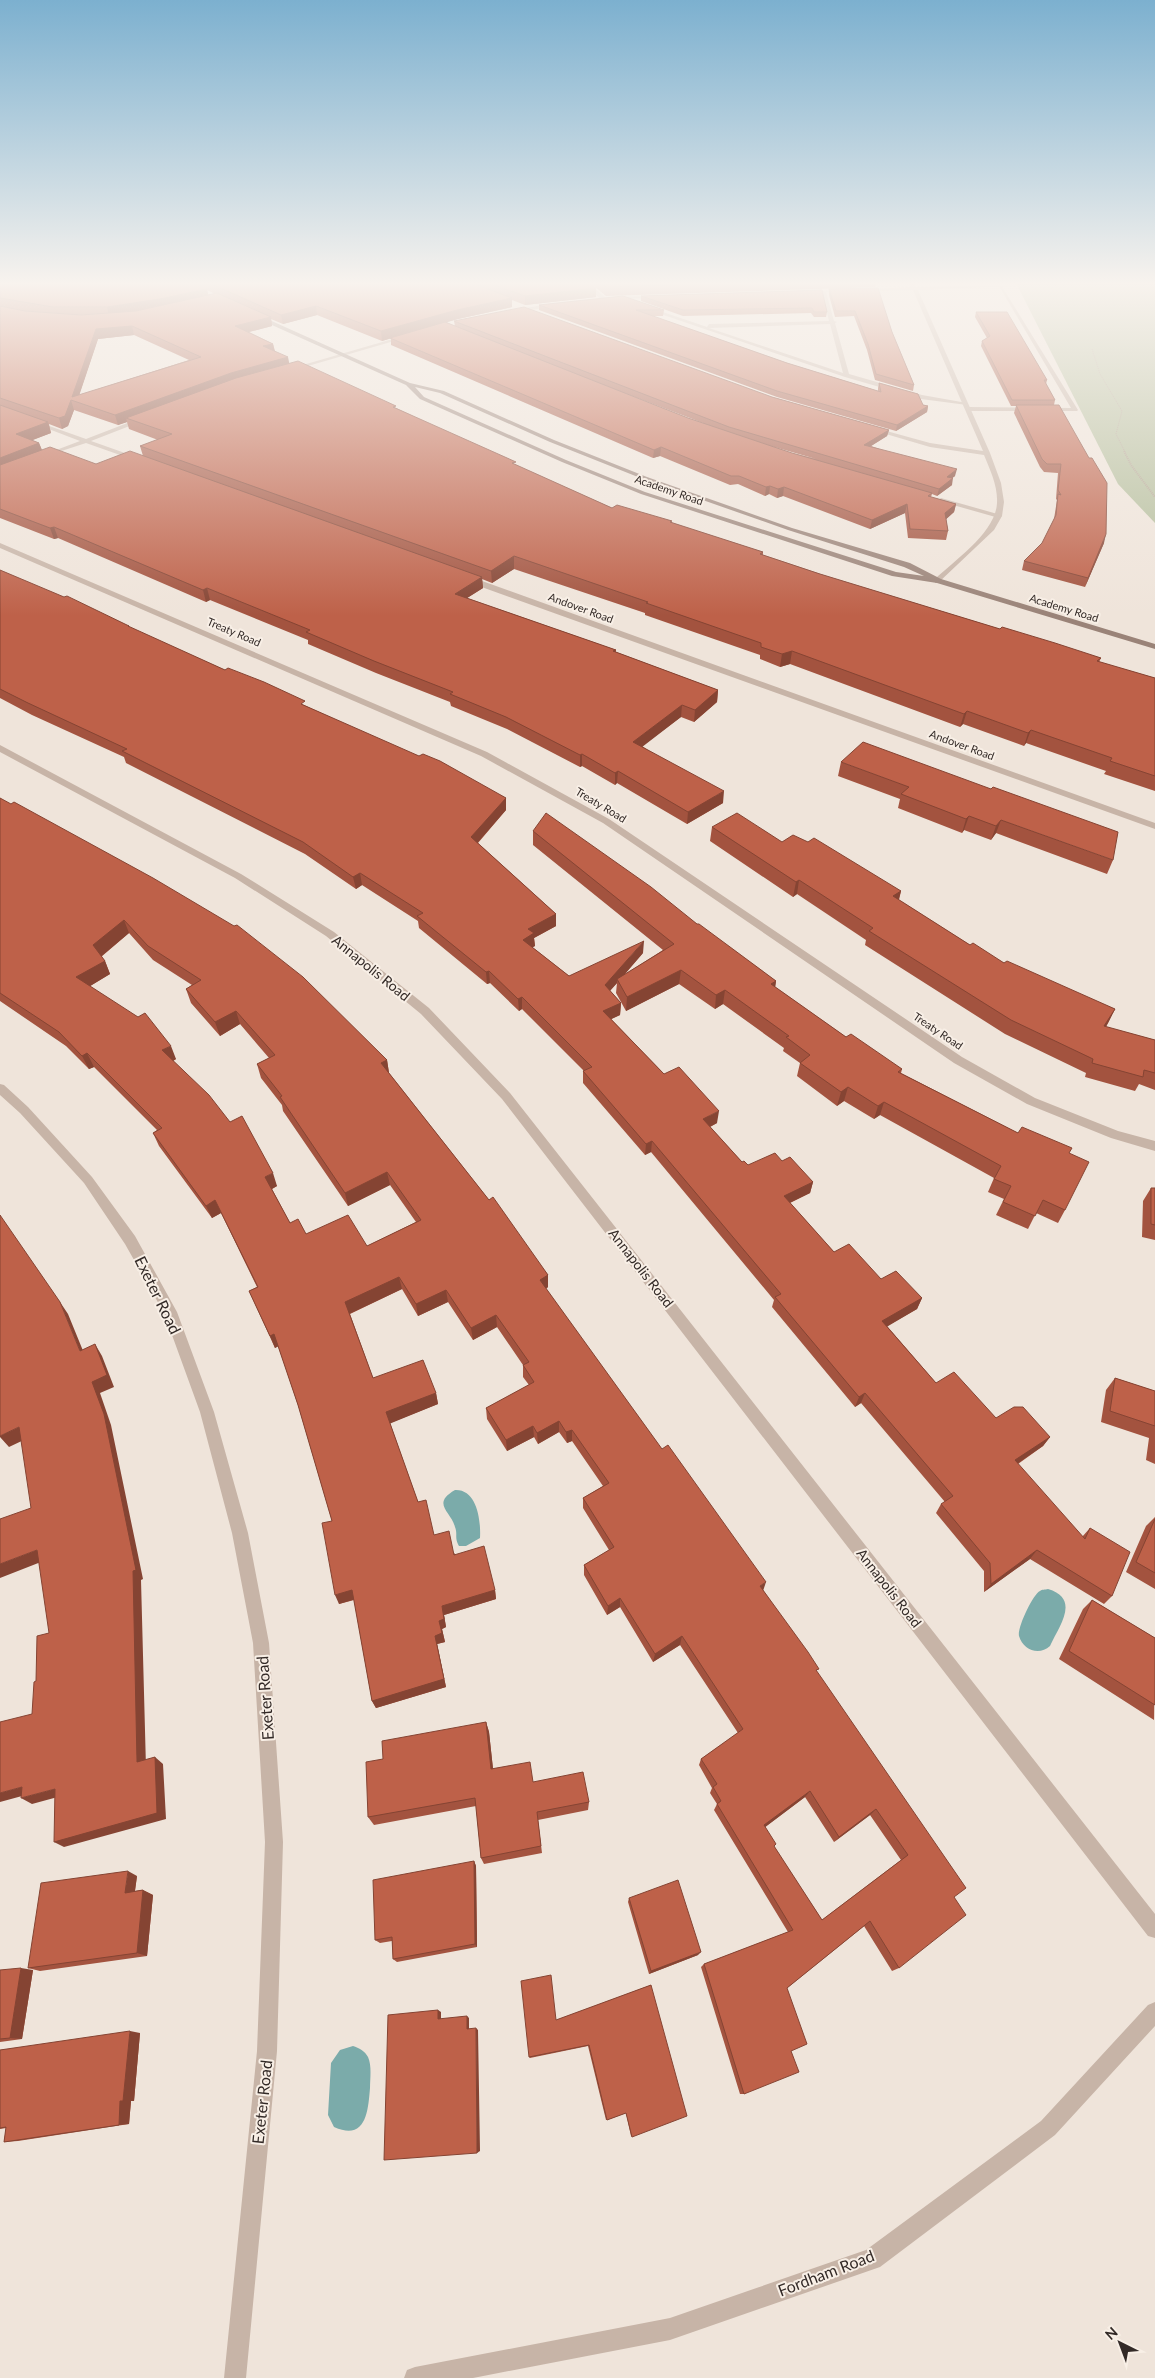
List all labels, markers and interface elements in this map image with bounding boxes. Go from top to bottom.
street label: Academy Road [633,472,705,507]
street label: Andover Road [547,590,615,625]
street label: Academy Road [1028,591,1100,624]
street label: Treaty Road [206,614,263,649]
street label: Andover Road [928,727,996,762]
street label: Treaty Road [574,784,629,825]
street label: Annapolis Road [329,931,414,1004]
street label: Treaty Road [911,1009,965,1052]
street label: Annapolis Road [605,1225,677,1310]
street label: Exeter Road [131,1253,186,1337]
street label: Annapolis Road [853,1545,925,1630]
street label: Exeter Road [252,1655,277,1741]
street label: Exeter Road [248,2059,275,2145]
street label: Fordham Road [775,2245,877,2300]
north arrow [1095,2318,1145,2368]
text: N [1101,2323,1121,2343]

